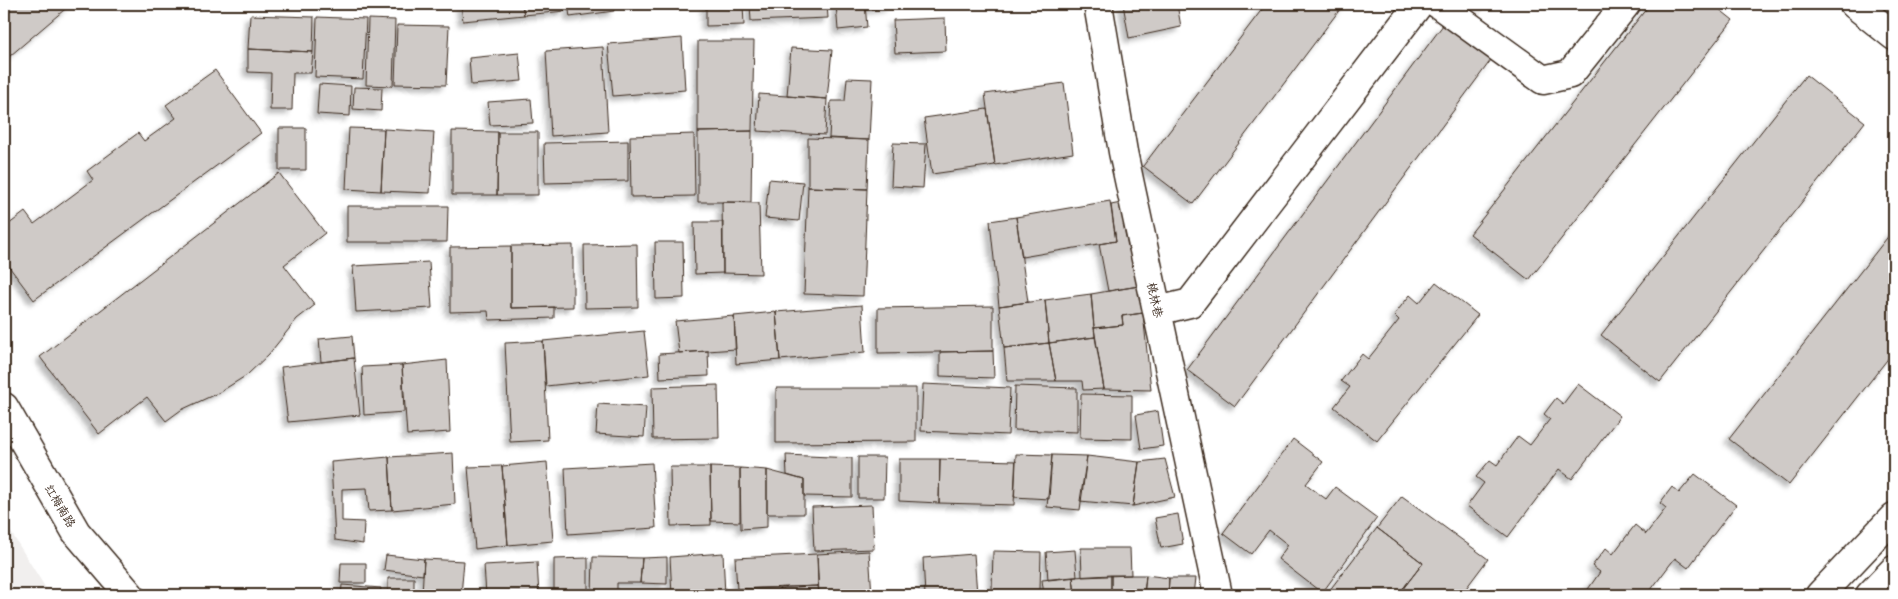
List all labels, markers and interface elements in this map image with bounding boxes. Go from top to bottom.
street label: 桃林巷 [1143,281,1167,319]
street label: 红梅南路 [41,481,79,531]

